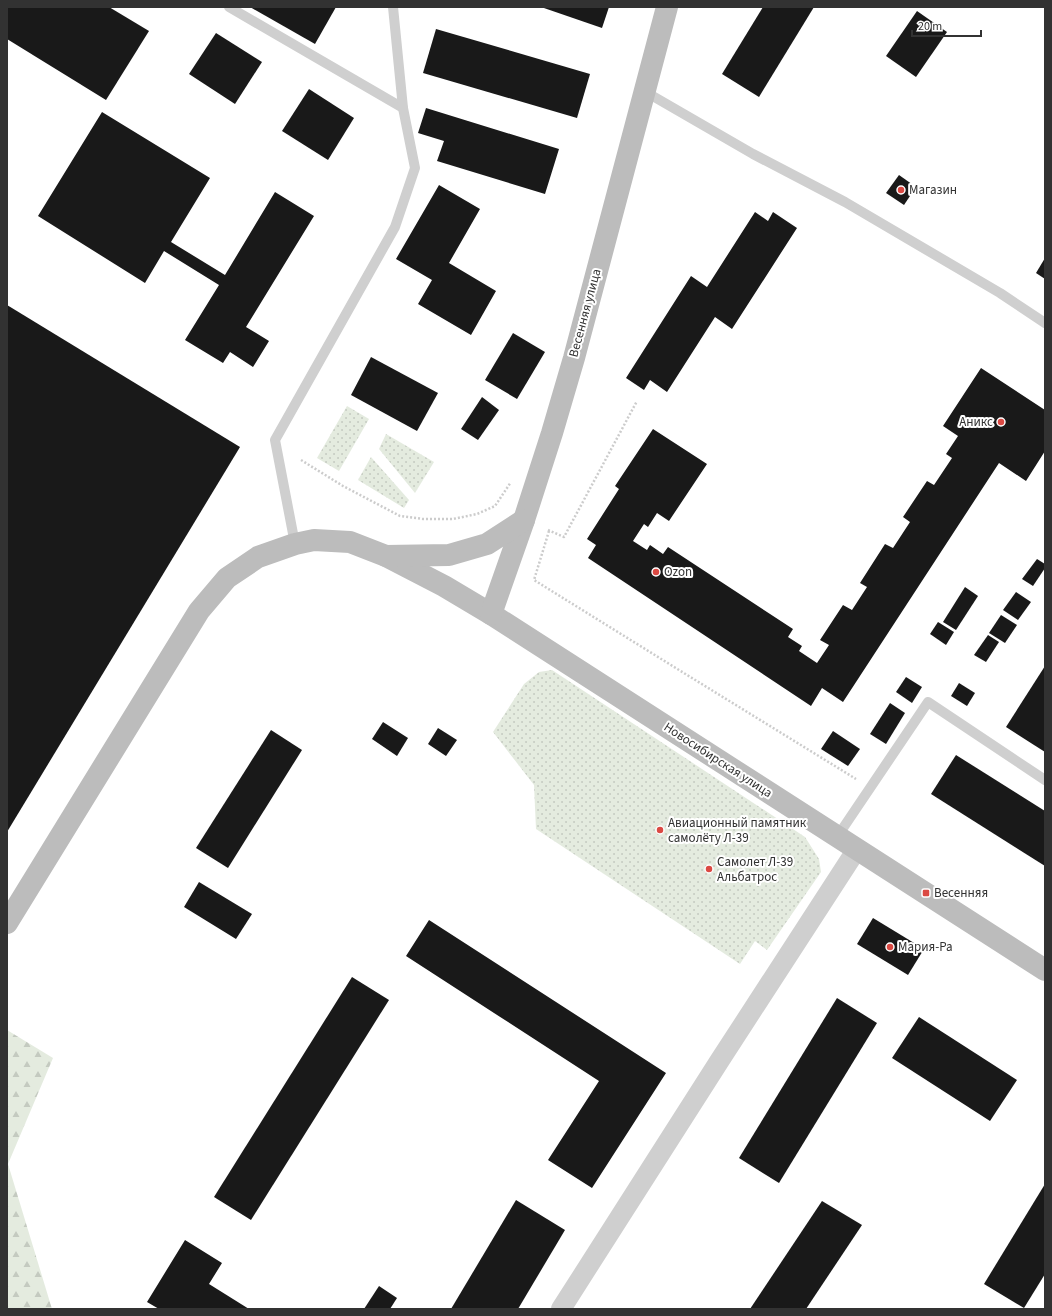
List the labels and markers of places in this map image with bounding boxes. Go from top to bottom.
place label: Магазин [909,181,957,199]
marker: Магазин [896,185,906,195]
place label: Аникс [959,413,993,431]
marker: Аникс [996,417,1006,427]
place label: Ozon [664,563,692,581]
marker: Ozon [651,567,661,577]
place label: Авиационный памятник самолёту Л-39 [668,814,807,847]
marker: Авиационный памятник самолёту Л-39 [655,825,665,835]
place label: Самолет Л-39 Альбатрос [717,853,793,886]
marker: Самолет Л-39 Альбатрос [704,864,714,874]
place label: Весенняя [934,884,988,902]
marker: Весенняя [921,888,931,898]
place label: Мария-Ра [898,938,953,956]
marker: Мария-Ра [885,942,895,952]

